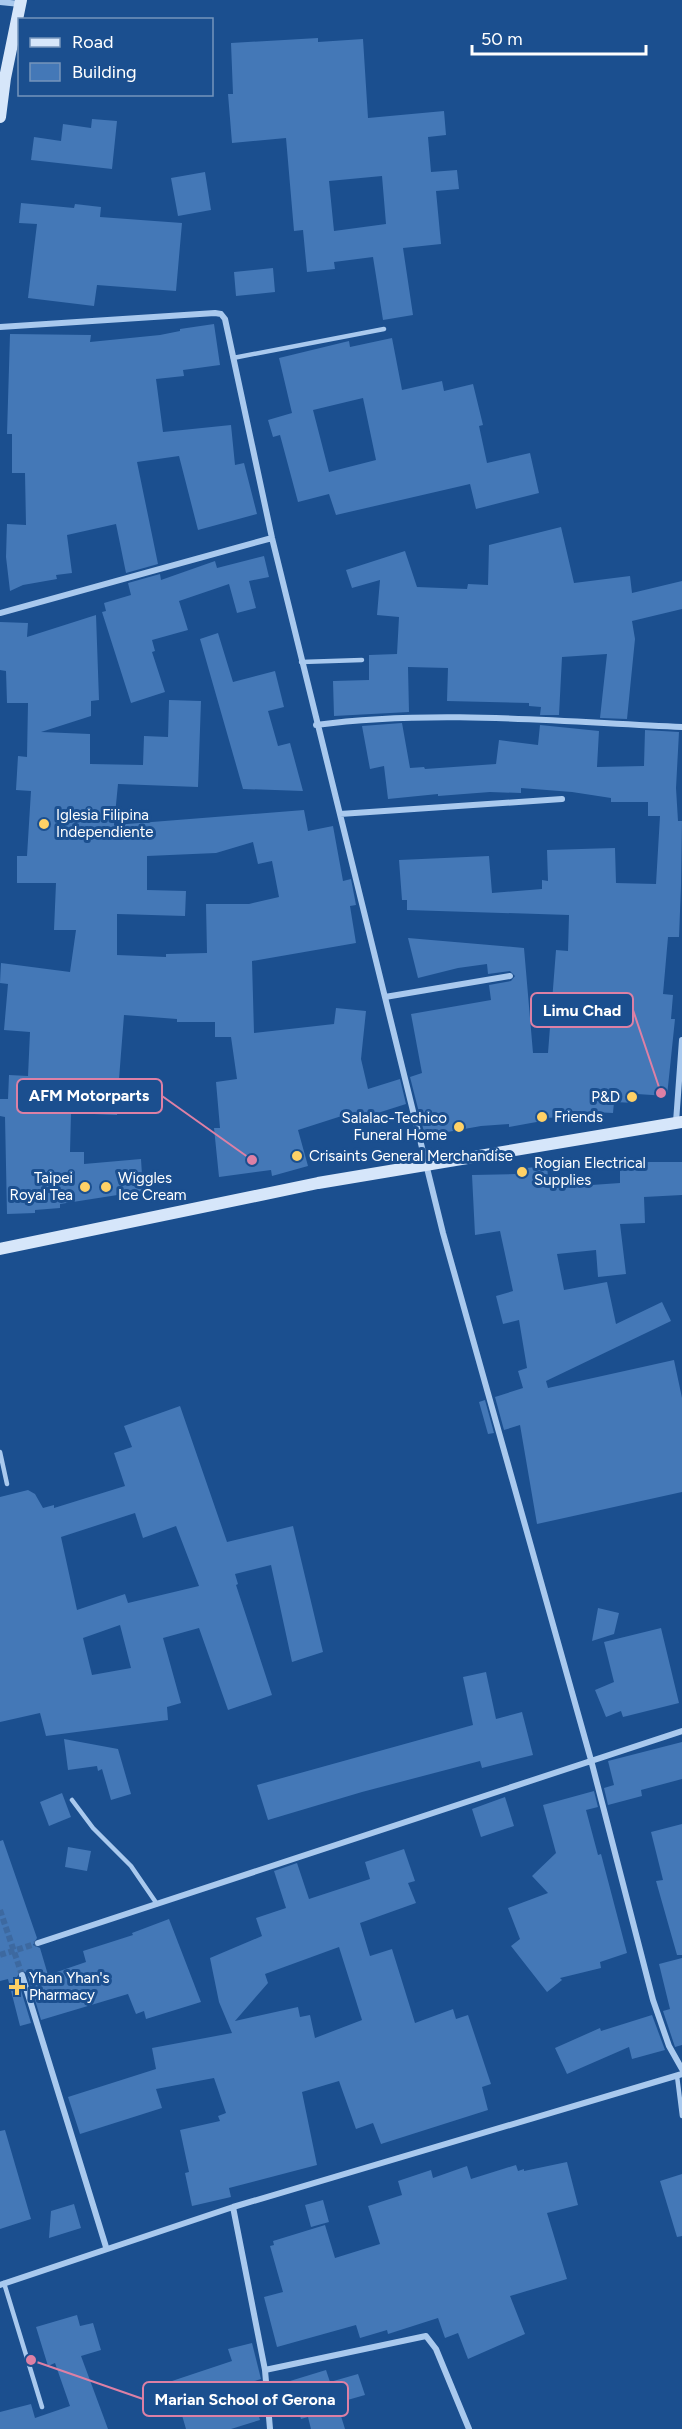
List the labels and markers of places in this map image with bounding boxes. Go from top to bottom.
place label: Iglesia Filipina Independiente [56,806,154,841]
marker: Iglesia Filipina Independiente [37,817,51,831]
callout: Limu Chad [531,993,633,1027]
callout: AFM Motorparts [17,1079,162,1113]
place label: P&D [591,1088,620,1106]
marker: P&D [625,1090,639,1104]
place label: Friends [554,1108,603,1126]
place label: Salalac-Techico Funeral Home [342,1109,447,1144]
marker: Friends [535,1110,549,1124]
marker: Salalac-Techico Funeral Home [452,1120,466,1134]
place label: Crisaints General Merchandise [309,1147,513,1165]
marker: Crisaints General Merchandise [290,1149,304,1163]
place label: Rogian Electrical Supplies [534,1154,646,1189]
marker: Rogian Electrical Supplies [515,1165,529,1179]
place label: Taipei Royal Tea [10,1169,73,1204]
place label: Wiggles Ice Cream [118,1169,187,1204]
marker: Taipei Royal Tea [78,1180,92,1194]
marker: Wiggles Ice Cream [99,1180,113,1194]
place label: Yhan Yhan's Pharmacy [29,1969,110,2004]
marker: Yhan Yhan's Pharmacy [10,1980,24,1994]
callout: Marian School of Gerona [143,2382,348,2416]

